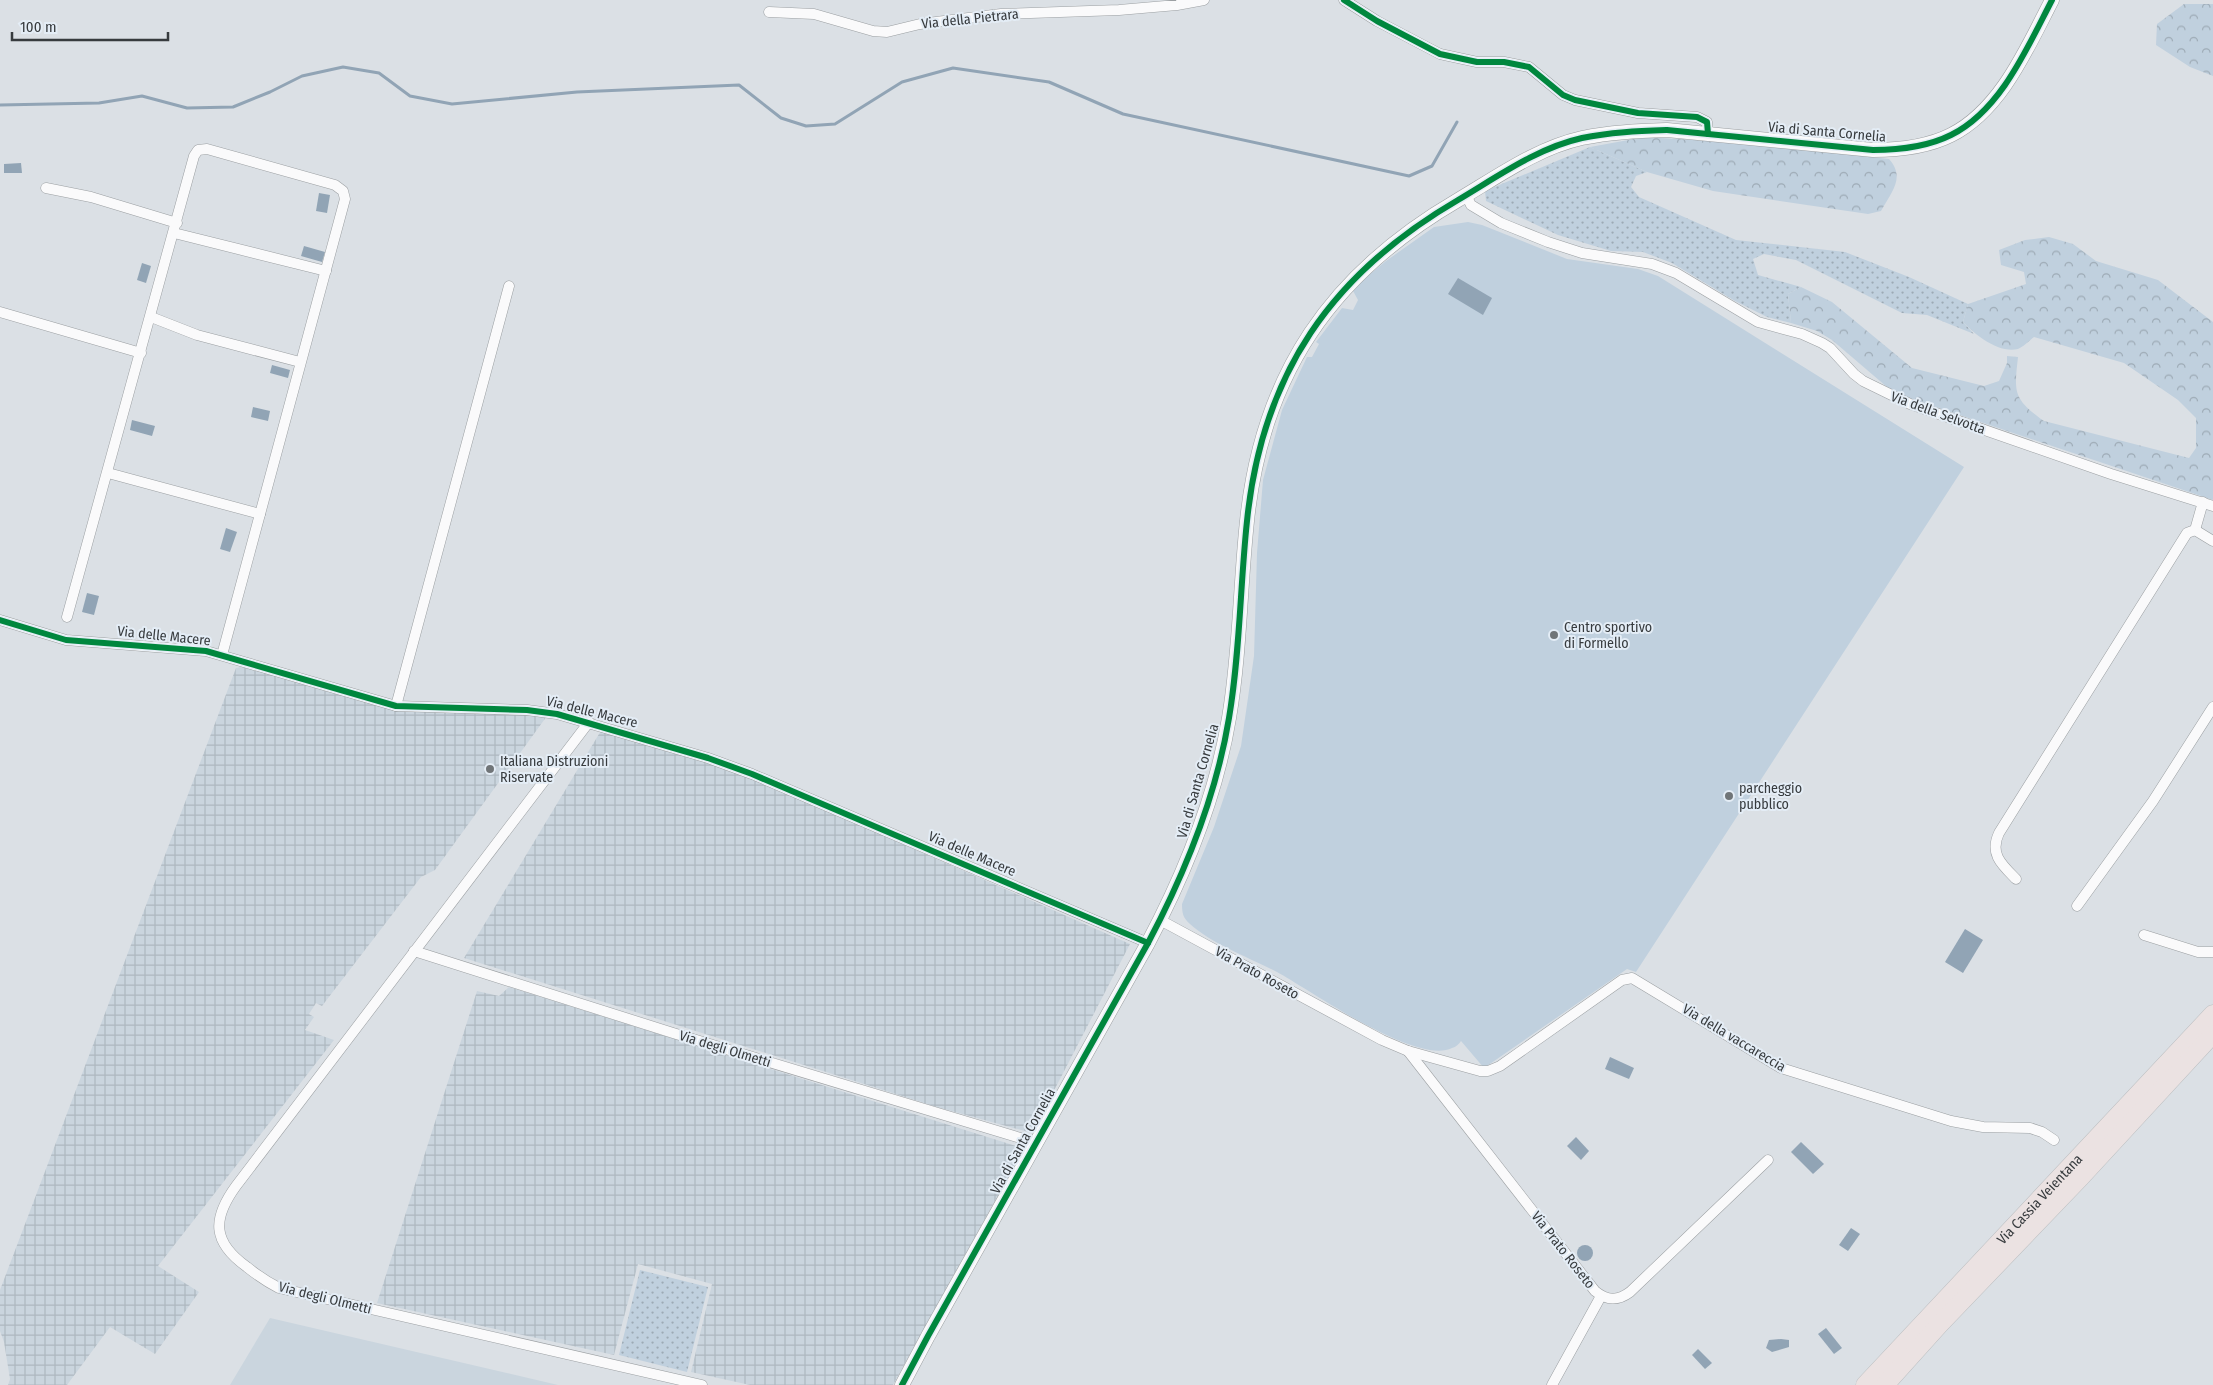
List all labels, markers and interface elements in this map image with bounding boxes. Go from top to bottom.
street label: Via della Pietrara [921,5,1020,33]
scale bar [12,10,169,42]
text: 100 m [20,18,57,36]
street label: Via di Santa Cornelia [1767,118,1887,146]
street label: Via della Selvotta [1888,388,1988,438]
place label: Centro sportivo di Formello [1564,619,1652,652]
street label: Via delle Macere [117,623,212,649]
marker: Centro sportivo di Formello [1548,629,1560,641]
street label: Via delle Macere [545,692,640,732]
street label: Via di Santa Cornelia [1174,722,1223,840]
place label: Italiana Distruzioni Riservate [500,753,608,786]
marker: Italiana Distruzioni Riservate [484,763,496,775]
place label: parcheggio pubblico [1739,780,1802,813]
marker: parcheggio pubblico [1723,790,1735,802]
street label: Via delle Macere [926,828,1018,880]
street label: Via Prato Roseto [1212,943,1302,1003]
street label: Via della vaccareccia [1679,1000,1789,1076]
street label: Via degli Olmetti [677,1027,773,1071]
street label: Via di Santa Cornelia [987,1085,1059,1197]
street label: Via Cassia Veientana [1993,1150,2086,1248]
street label: Via Prato Roseto [1527,1208,1599,1292]
street label: Via degli Olmetti [277,1278,373,1318]

